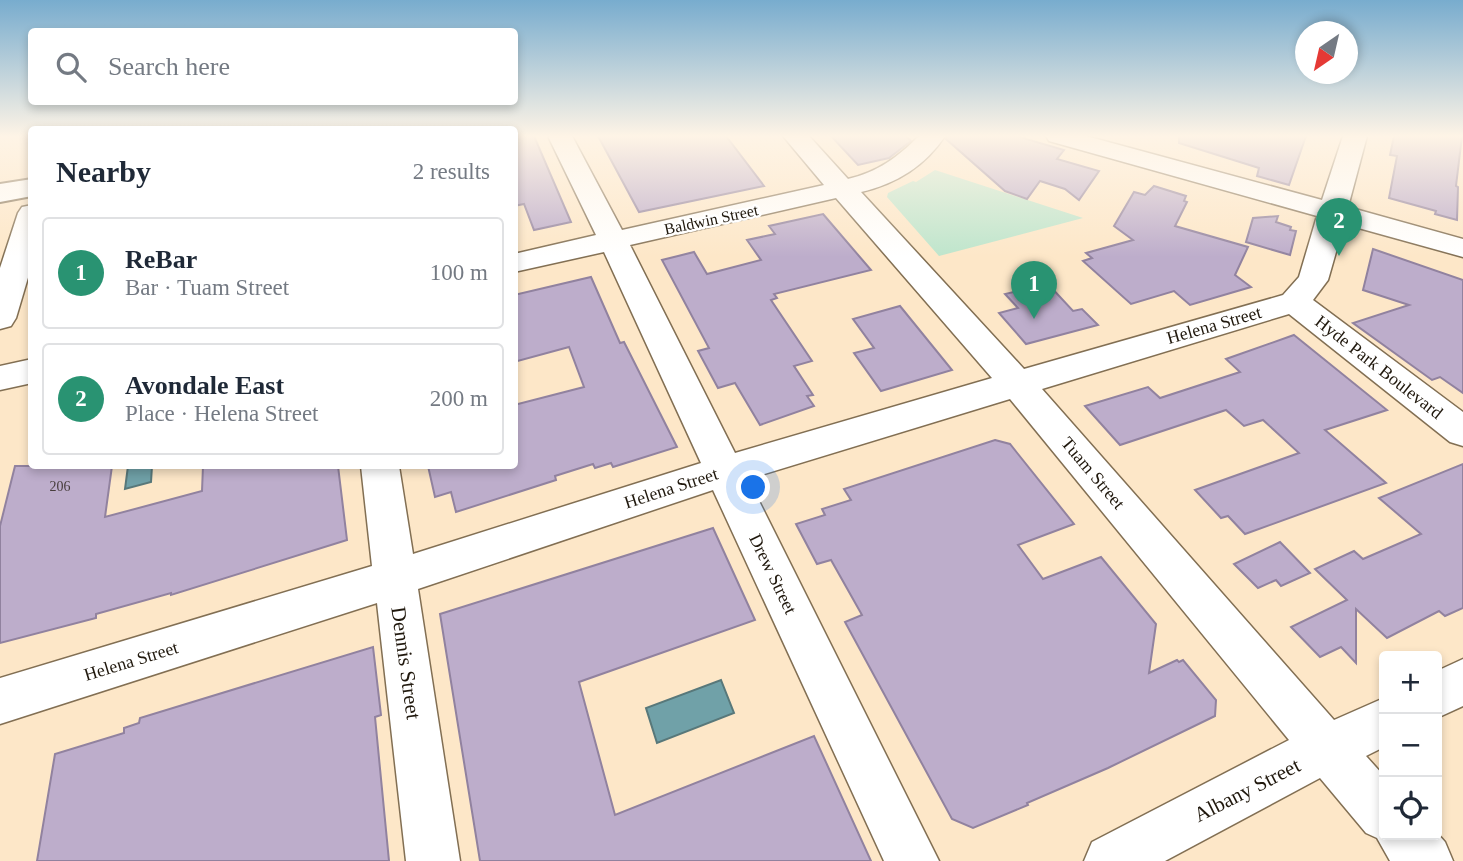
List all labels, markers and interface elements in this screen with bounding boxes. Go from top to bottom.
north arrow [1295,21,1358,84]
search box [28,28,518,105]
icon: search [52,48,90,86]
text: Search here [108,52,230,81]
text: Nearby [56,155,151,188]
text: 2 results [413,159,490,184]
pin: 2 [1316,198,1362,256]
street label: Baldwin Street [663,201,760,238]
text: ReBar [125,245,197,274]
text: 1 [75,260,87,285]
text: 100 m [430,260,488,285]
pin: 1 [1011,261,1057,319]
text: Bar · Tuam Street [125,275,289,300]
street label: Helena Street [1164,302,1264,348]
street label: Hyde Park Boulevard [1311,311,1447,423]
text: Avondale East [125,371,284,400]
text: 2 [75,386,87,411]
text: 200 m [430,386,488,411]
text: Place · Helena Street [125,401,319,426]
street label: Tuam Street [1057,433,1129,513]
street label: Helena Street [622,463,720,513]
your location [736,470,770,504]
house number: 206 [50,479,71,494]
street label: Drew Street [745,531,801,617]
street label: Dennis Street [386,605,426,721]
street label: Helena Street [81,637,181,685]
map controls [1379,651,1442,840]
button: + [1379,651,1442,714]
button: − [1379,714,1442,777]
street label: Albany Street [1190,753,1304,827]
button: locate [1379,777,1442,840]

